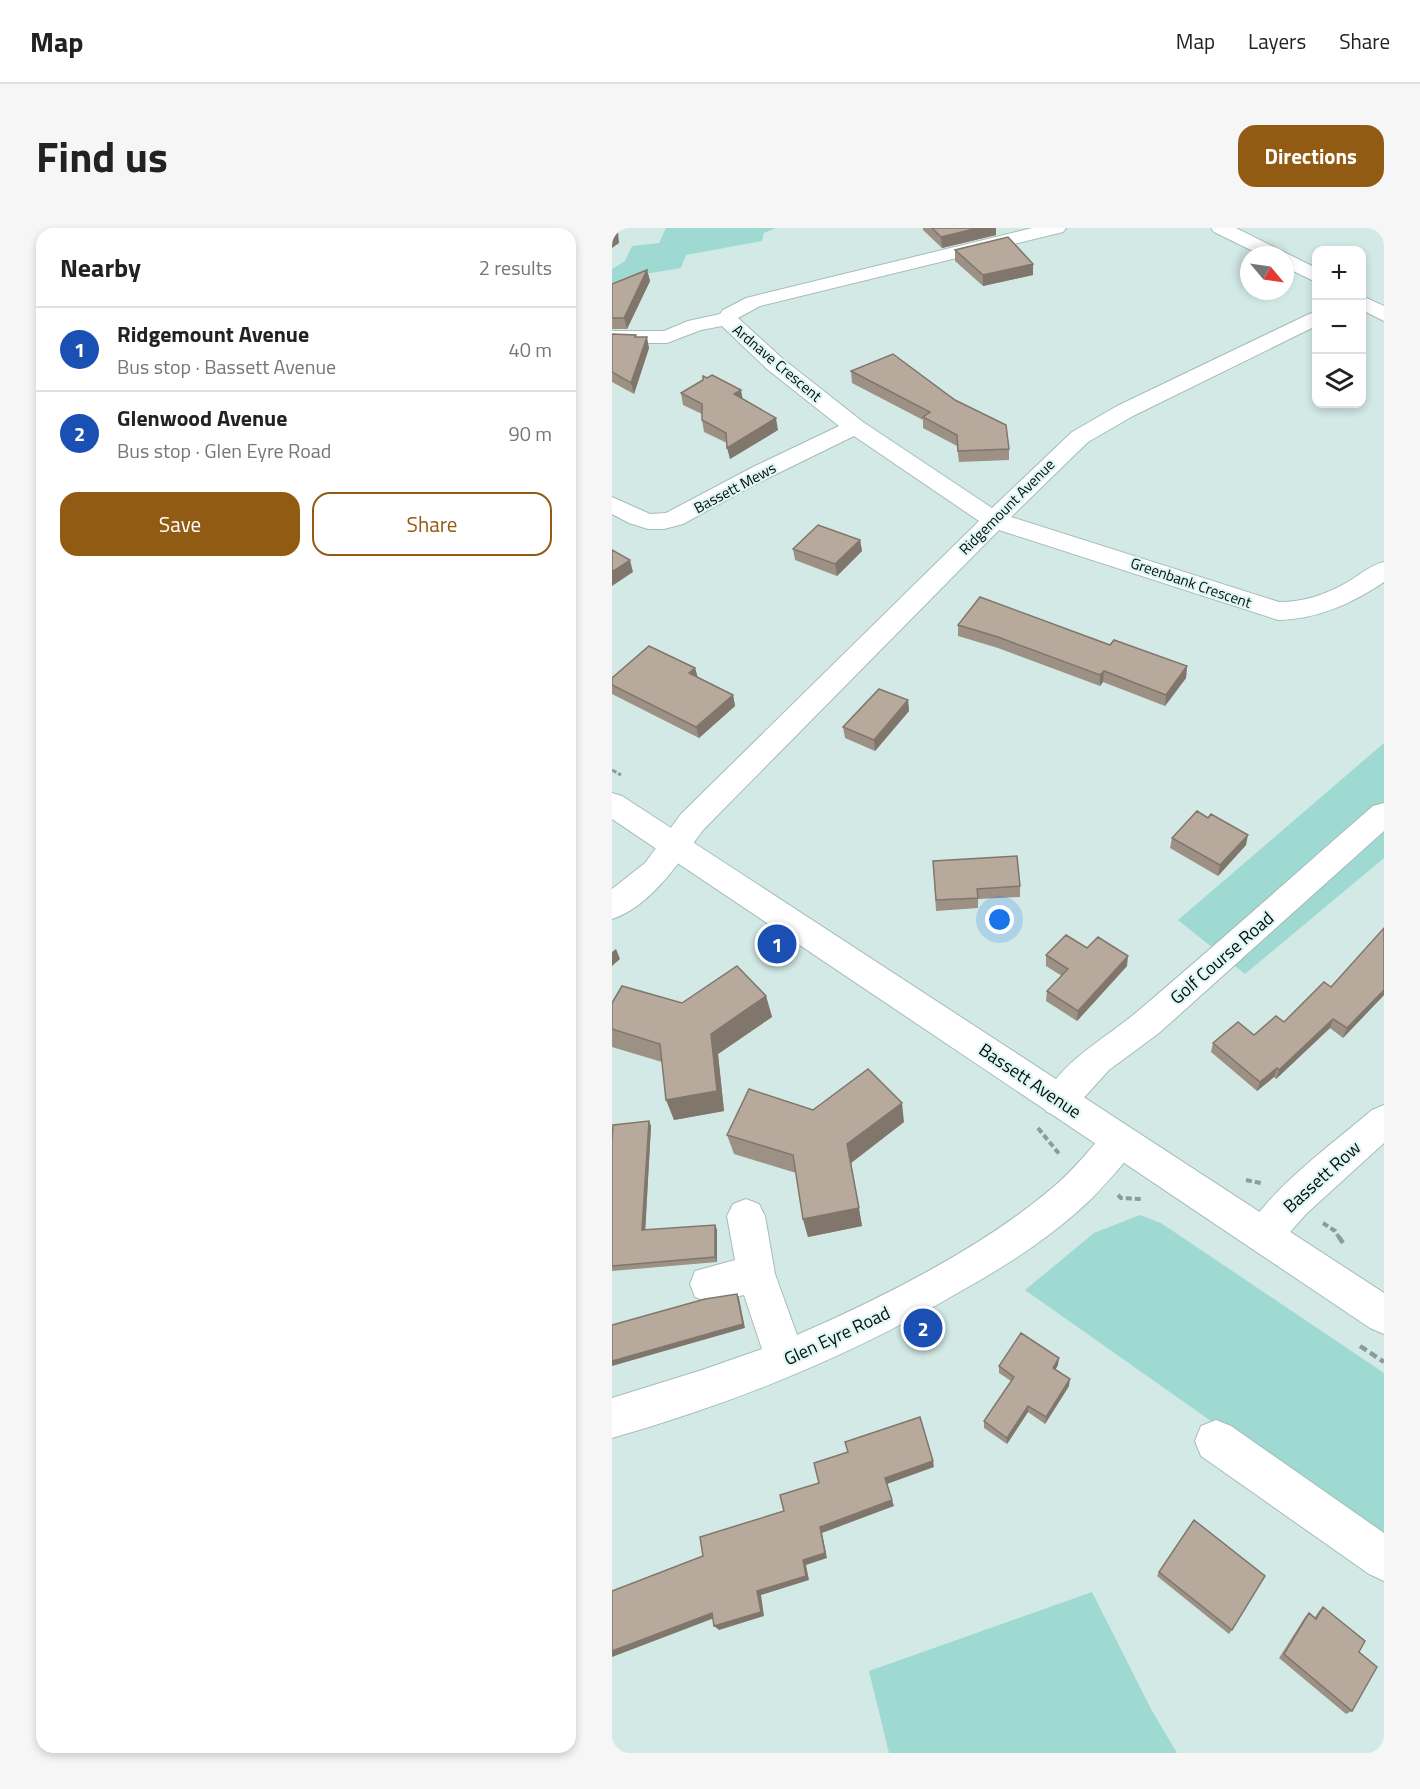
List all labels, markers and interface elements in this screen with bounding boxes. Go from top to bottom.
text: Map [30,20,84,63]
text: Map [1176,25,1215,57]
text: Layers [1248,25,1306,57]
text: Share [1339,25,1390,57]
text: Find us [36,124,168,188]
button: Directions [1238,125,1384,187]
north arrow [1240,246,1294,300]
map controls [1312,246,1366,408]
button: + [1312,246,1366,300]
text: Nearby [60,248,141,287]
text: 2 results [479,252,552,283]
button: − [1312,300,1366,354]
text: Ridgemount Avenue [117,317,309,351]
street label: Ardnave Crescent [728,318,828,407]
text: 1 [74,334,85,365]
text: 40 m [508,334,552,365]
text: Bus stop · Bassett Avenue [117,351,336,382]
button: layers [1312,354,1366,408]
text: Glenwood Avenue [117,401,288,435]
text: 2 [74,418,85,449]
text: 90 m [508,418,552,449]
text: Bus stop · Glen Eyre Road [117,435,331,466]
street label: Ridgemount Avenue [953,453,1060,560]
street label: Bassett Mews [689,456,780,519]
button: Save [60,492,300,556]
button: Share [312,492,552,556]
street label: Greenbank Crescent [1128,551,1255,614]
your location [985,905,1014,934]
street label: Golf Course Road [1164,905,1280,1010]
pin: 1 [758,922,796,966]
street label: Bassett Avenue [973,1036,1087,1125]
street label: Bassett Row [1277,1134,1367,1219]
street label: Glen Eyre Road [779,1299,894,1372]
pin: 2 [904,1306,942,1350]

